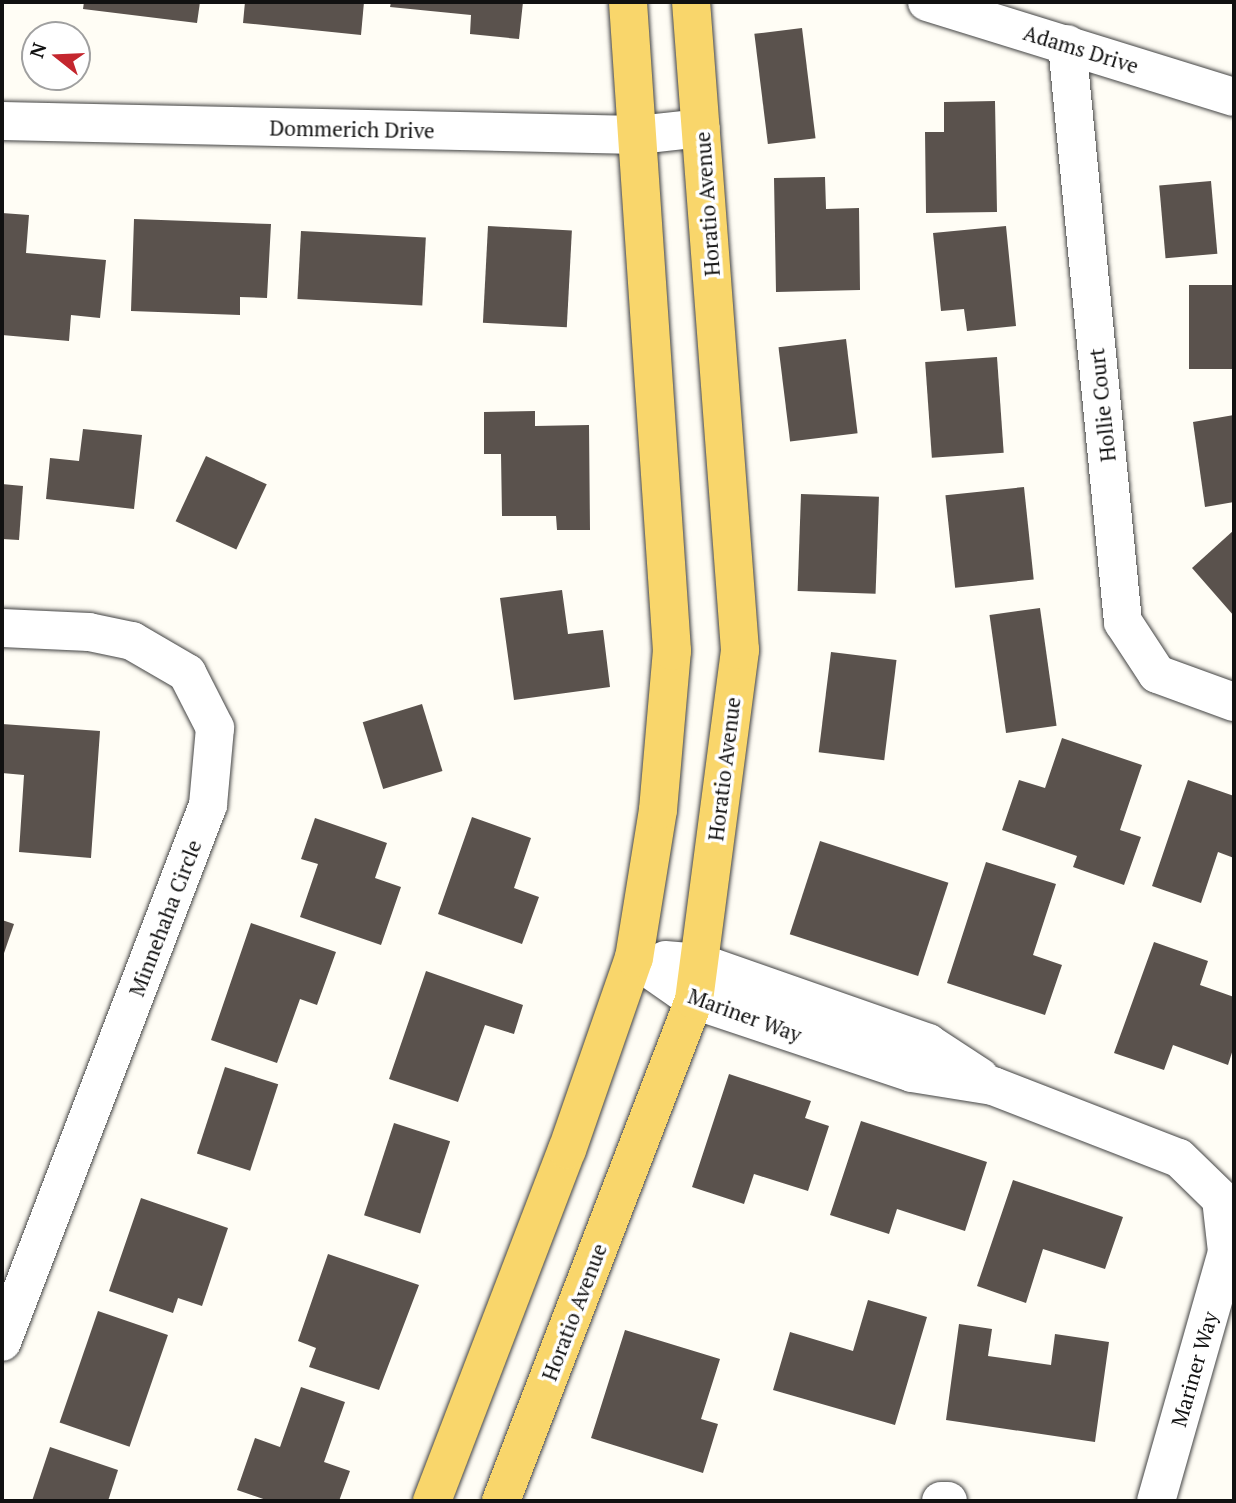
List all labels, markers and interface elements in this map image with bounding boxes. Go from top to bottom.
street label: Adams Drive [1020,20,1142,78]
north arrow [21,21,91,91]
text: N [23,39,52,61]
street label: Dommerich Drive [269,115,435,143]
street label: Horatio Avenue [689,131,725,277]
street label: Hollie Court [1084,347,1120,463]
street label: Horatio Avenue [703,695,745,843]
street label: Minnehaha Circle [124,836,206,1000]
street label: Mariner Way [685,983,805,1047]
street label: Horatio Avenue [536,1240,612,1384]
street label: Mariner Way [1166,1308,1222,1430]

